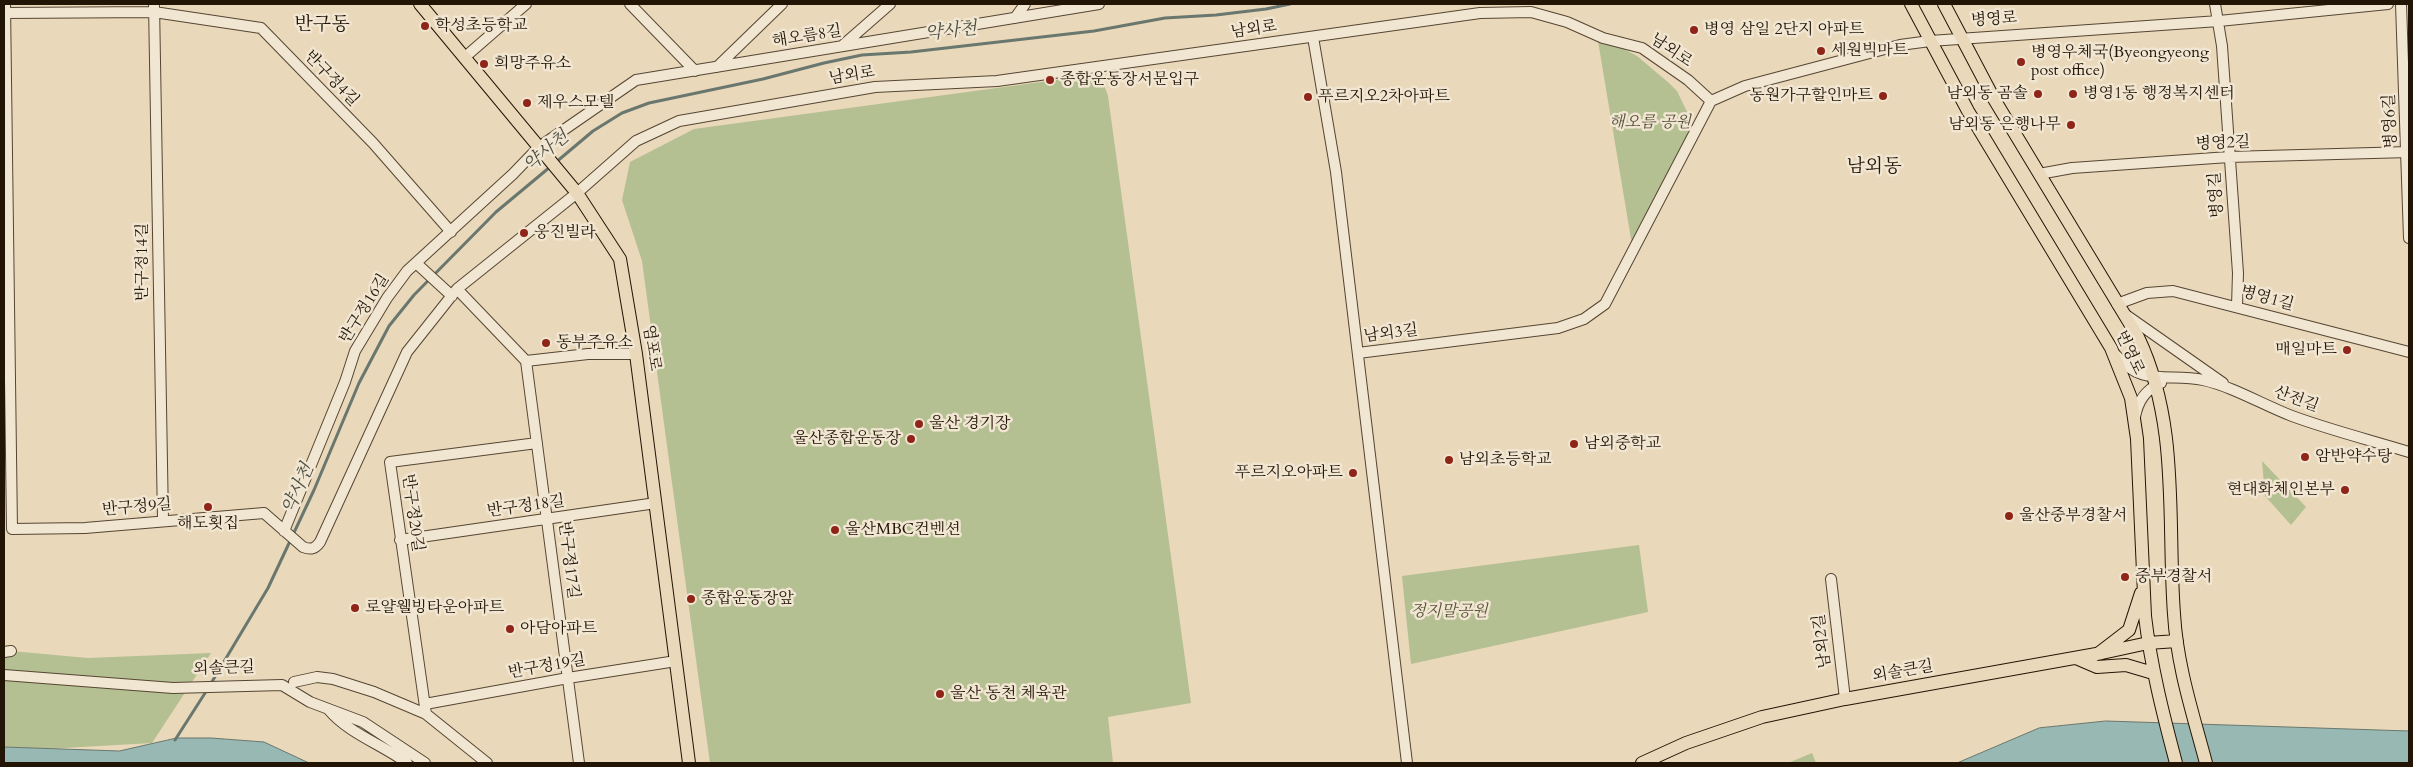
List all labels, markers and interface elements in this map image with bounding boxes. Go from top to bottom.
street label: 병영로 [1970,9,2018,31]
district label: 반구동 [294,15,350,37]
place label: 학성초등학교 [435,16,528,36]
street label: 남외로 [1230,17,1278,43]
water label: 약사천 [924,19,978,45]
marker: 학성초등학교 [419,20,431,32]
place label: 병영 삼일 2단지 아파트 [1704,20,1864,40]
street label: 해오름8길 [771,22,843,52]
marker: 병영 삼일 2단지 아파트 [1688,24,1700,36]
street label: 남외로 [1646,30,1696,72]
place label: 세원빅마트 [1831,41,1908,61]
place label: 병영우체국(Byeongyeong post office) [2031,43,2209,81]
marker: 세원빅마트 [1815,45,1827,57]
street label: 반구정4길 [300,47,362,111]
place label: 희망주유소 [494,54,571,74]
marker: 병영우체국(Byeongyeong post office) [2015,56,2027,68]
marker: 희망주유소 [478,58,490,70]
street label: 남외로 [828,63,876,89]
place label: 종합운동장서문입구 [1060,70,1199,90]
marker: 종합운동장서문입구 [1044,74,1056,86]
place label: 남외동 곰솔 [1946,84,2028,104]
place label: 병영1동 행정복지센터 [2083,84,2235,104]
place label: 동원가구할인마트 [1749,86,1873,106]
place label: 푸르지오2차아파트 [1318,87,1450,107]
marker: 남외동 곰솔 [2032,88,2044,100]
marker: 병영1동 행정복지센터 [2067,88,2079,100]
marker: 동원가구할인마트 [1877,90,1889,102]
marker: 푸르지오2차아파트 [1302,91,1314,103]
place label: 제우스모텔 [537,93,614,113]
street label: 병영6길 [2380,93,2402,149]
marker: 제우스모텔 [521,97,533,109]
park label: 해오름 공원 [1609,113,1691,133]
place label: 남외동 은행나무 [1949,115,2061,135]
marker: 남외동 은행나무 [2065,119,2077,131]
water label: 약사천 [520,127,574,177]
street label: 병영2길 [2195,133,2251,155]
district label: 남외동 [1846,157,1902,179]
street label: 병영길 [2206,171,2228,219]
street label: 반구정14길 [133,223,153,301]
place label: 웅진빌라 [534,223,596,243]
marker: 웅진빌라 [518,227,530,239]
street label: 반구정16길 [336,271,394,347]
street label: 병영1길 [2238,283,2296,315]
street label: 남외3길 [1363,321,1419,347]
street label: 염포로 [638,324,664,372]
street label: 번영로 [2111,328,2147,378]
place label: 동부주유소 [556,333,633,353]
marker: 동부주유소 [540,337,552,349]
place label: 매일마트 [2275,340,2337,360]
marker: 매일마트 [2341,344,2353,356]
street label: 산전길 [2271,383,2321,417]
place label: 울산 경기장 [929,414,1011,434]
marker: 울산 경기장 [913,418,925,430]
place label: 울산종합운동장 [793,429,901,449]
marker: 울산종합운동장 [905,433,917,445]
place label: 남외중학교 [1584,434,1661,454]
marker: 남외중학교 [1568,438,1580,450]
place label: 암반약수탕 [2315,447,2392,467]
place label: 남외초등학교 [1459,450,1552,470]
marker: 암반약수탕 [2299,451,2311,463]
marker: 남외초등학교 [1443,454,1455,466]
water label: 약사천 [279,461,319,517]
place label: 푸르지오아파트 [1235,463,1343,483]
marker: 푸르지오아파트 [1347,467,1359,479]
street label: 반구정20길 [397,473,427,553]
place label: 현대화체인본부 [2227,480,2335,500]
marker: 현대화체인본부 [2339,484,2351,496]
street label: 반구정18길 [486,492,566,522]
street label: 반구정9길 [101,495,173,521]
marker: 해도횟집 [202,501,214,513]
place label: 울산중부경찰서 [2019,506,2127,526]
marker: 울산중부경찰서 [2003,510,2015,522]
place label: 해도횟집 [177,514,239,534]
street label: 반구정17길 [554,520,582,600]
place label: 울산MBC컨벤션 [845,520,960,540]
marker: 울산MBC컨벤션 [829,524,841,536]
place label: 중부경찰서 [2135,567,2212,587]
marker: 중부경찰서 [2119,571,2131,583]
place label: 종합운동장앞 [701,589,794,609]
marker: 종합운동장앞 [685,593,697,605]
place label: 로얄웰빙타운아파트 [365,598,504,618]
marker: 로얄웰빙타운아파트 [349,602,361,614]
park label: 정지말공원 [1410,602,1488,622]
street label: 남외2길 [1810,613,1836,669]
place label: 아담아파트 [520,619,597,639]
marker: 아담아파트 [504,623,516,635]
street label: 반구정19길 [507,651,587,683]
street label: 외솔큰길 [1871,657,1935,687]
street label: 외솔큰길 [193,658,255,680]
place label: 울산 동천 체육관 [950,684,1067,704]
marker: 울산 동천 체육관 [934,688,946,700]

